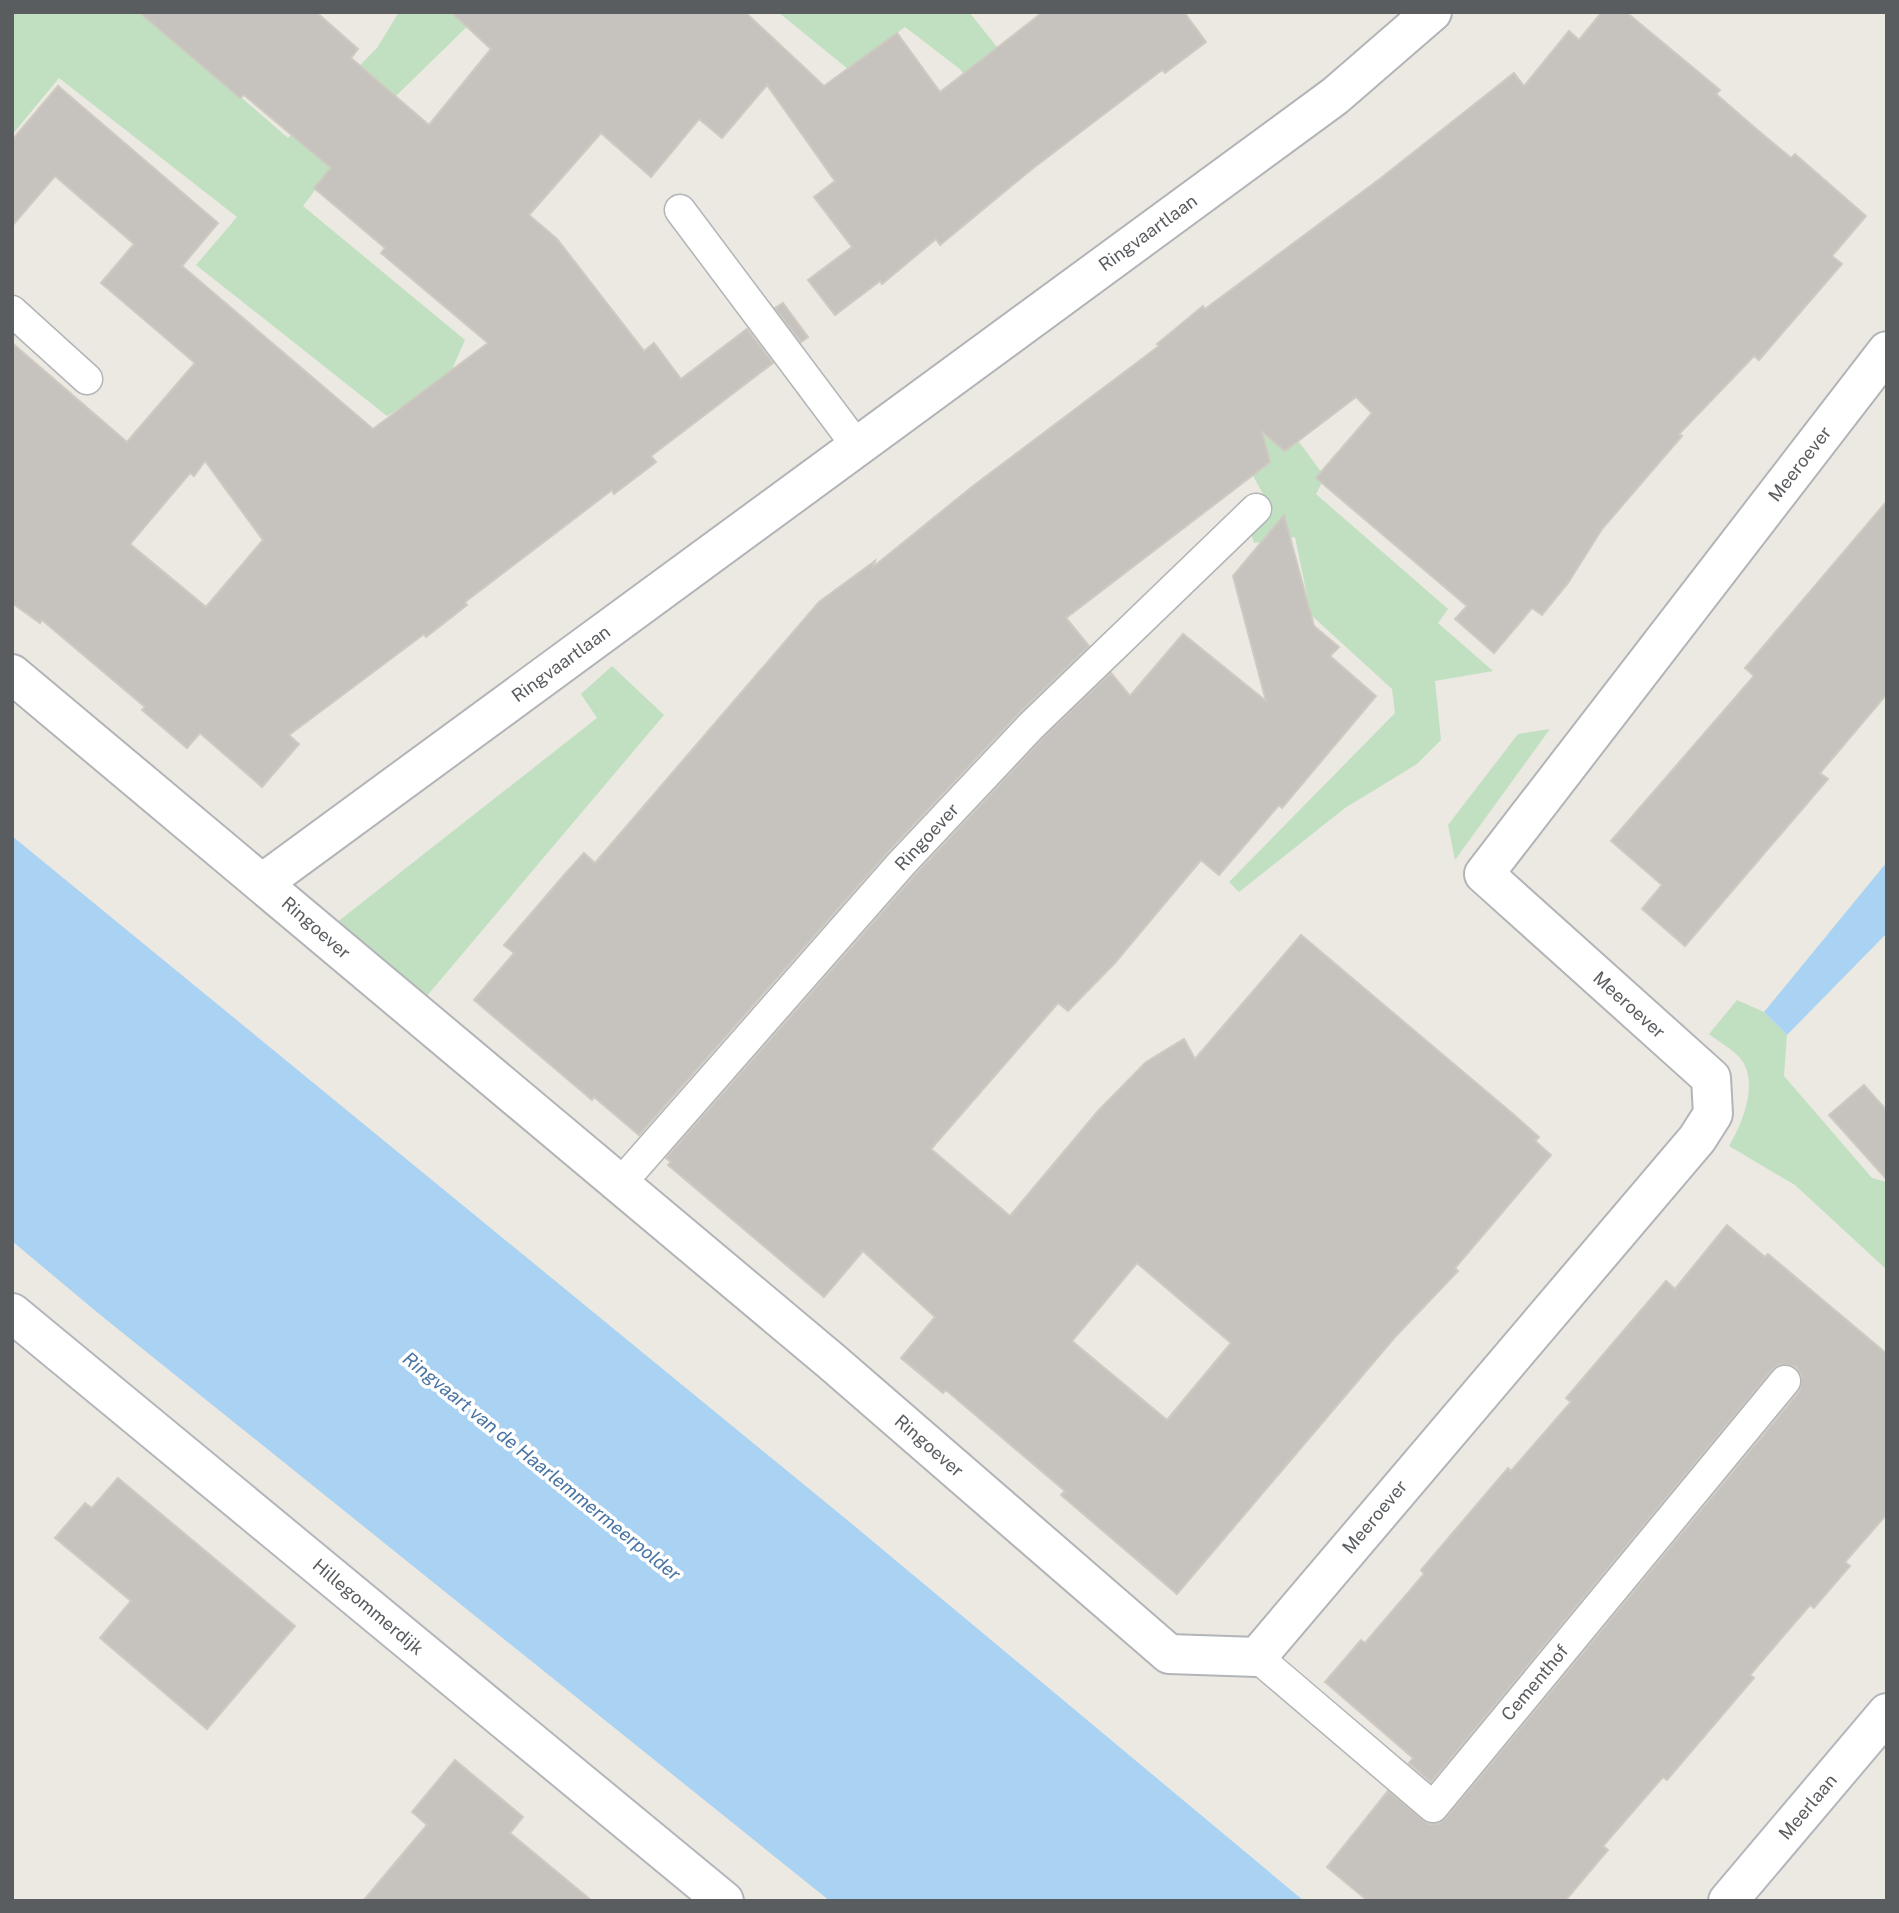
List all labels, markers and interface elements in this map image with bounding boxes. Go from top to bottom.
street label: Ringvaartlaan [1094,190,1201,275]
street label: Meeroever [1764,422,1835,505]
street label: Ringvaartlaan [507,621,614,706]
street label: Ringoever [890,799,963,875]
street label: Ringoever [278,892,355,963]
street label: Meeroever [1589,967,1670,1042]
water label: Ringvaart van de Haarlemmermeerpolder [399,1347,686,1585]
street label: Ringoever [891,1410,968,1481]
street label: Meeroever [1338,1476,1411,1558]
street label: Hillegommerdijk [309,1554,428,1659]
street label: Cementhof [1497,1640,1572,1725]
street label: Meerlaan [1774,1770,1841,1844]

